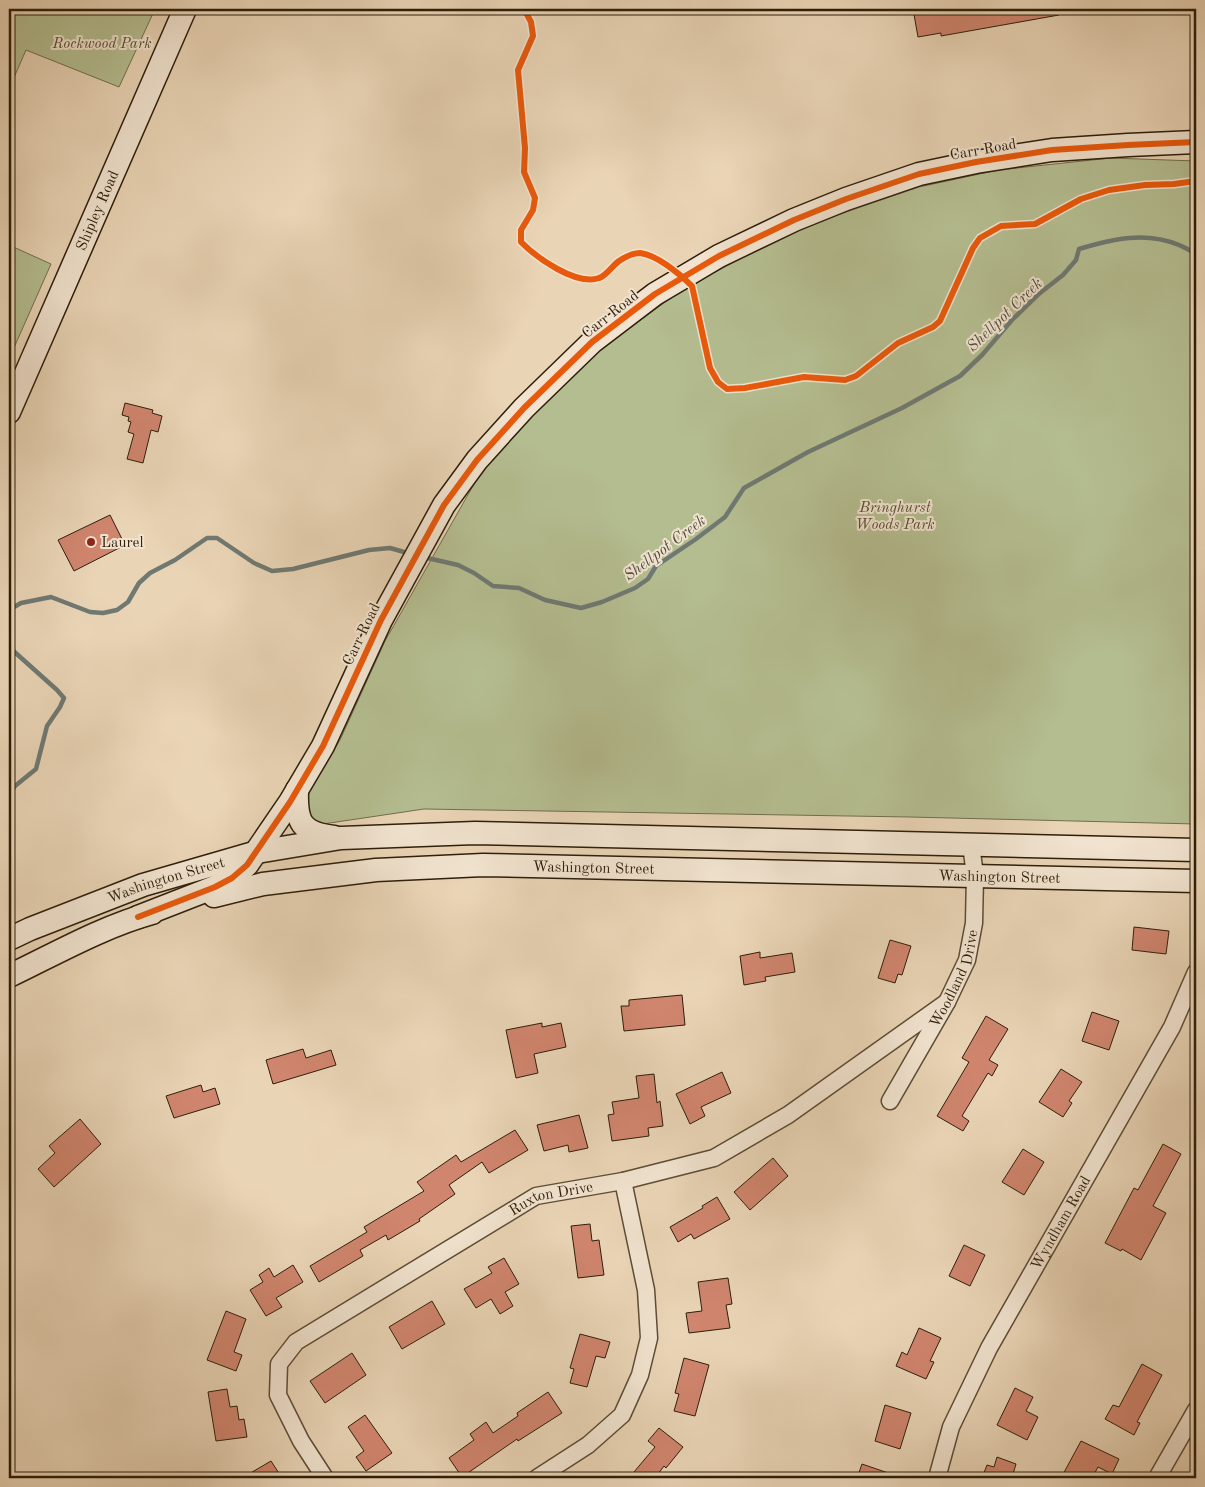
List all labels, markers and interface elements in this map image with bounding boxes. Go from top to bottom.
park label: Rockwood Park [51,37,152,52]
street label: Carr Road [949,137,1018,164]
street label: Shipley Road [74,168,123,253]
water label: Shellpot Creek [965,275,1046,355]
street label: Carr Road [580,288,642,342]
park label: Bringhurst Woods Park [855,501,935,533]
water label: Shellpot Creek [621,513,709,585]
marker: Laurel [85,536,97,548]
place label: Laurel [101,536,144,551]
street label: Carr Road [341,601,384,668]
street label: Washington Street [106,856,227,907]
street label: Washington Street [532,860,655,878]
street label: Washington Street [938,869,1061,887]
street label: Woodland Drive [928,929,982,1031]
street label: Wyndham Road [1029,1174,1094,1273]
street label: Ruxton Drive [507,1180,594,1219]

